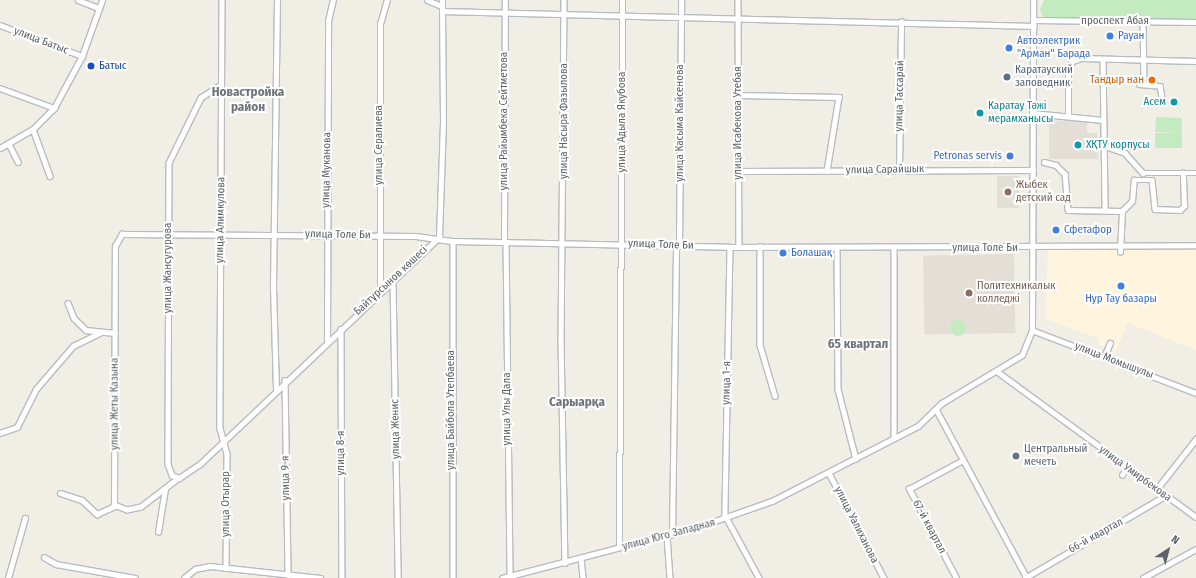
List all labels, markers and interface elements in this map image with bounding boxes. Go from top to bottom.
street label: проспект Абая [1081,14,1149,28]
street label: улица Батыс [12,25,70,57]
place label: Рауан [1118,29,1144,43]
marker: Рауан [1105,31,1115,41]
place label: Автоэлектрик "Арман" Барада [1017,35,1090,61]
marker: Автоэлектрик "Арман" Барада [1004,43,1014,53]
street label: улица Райымбека Сейтметова [497,52,511,190]
place label: Батыс [99,59,126,73]
street label: улица Тассарай [893,60,907,132]
marker: Батыс [86,61,96,71]
street label: улица Насыра Фазылова [557,63,571,179]
street label: улица Касыма Кайсенова [673,64,687,182]
place label: Каратауский заповедник [1015,64,1073,90]
street label: улица Исабекова Утебая [731,66,745,180]
street label: улица Адыла Якубова [615,72,629,172]
marker: Каратауский заповедник [1002,72,1012,82]
place label: Тандыр нан [1090,73,1144,87]
marker: Тандыр нан [1147,75,1157,85]
district label: Новастройка район [212,85,284,116]
place label: Асем [1144,95,1166,109]
marker: Асем [1169,97,1179,107]
place label: Каратау Тәжі мерамханысы [988,100,1053,126]
street label: улица Сералиева [372,105,386,185]
marker: Каратау Тәжі мерамханысы [975,108,985,118]
street label: улица Муканова [320,132,334,208]
place label: ХҚТУ корпусы [1086,138,1150,152]
marker: ХҚТУ корпусы [1073,140,1083,150]
place label: Petronas servis [934,149,1002,163]
marker: Petronas servis [1005,151,1015,161]
street label: улица Сарайшык [846,163,924,177]
street label: улица Алимкулова [214,177,228,263]
place label: Жыбек детский сад [1016,179,1071,205]
marker: Жыбек детский сад [1003,187,1013,197]
street label: улица Жансугурова [161,223,175,313]
place label: Сфетафор [1064,223,1112,237]
marker: Сфетафор [1051,225,1061,235]
street label: улица Толе Би [305,228,371,242]
street label: улица Толе Би [628,237,694,253]
street label: улица Толе Би [952,241,1018,255]
street label: Байтұрсынов көшесі [352,244,430,318]
place label: Болашақ [791,246,832,260]
marker: Болашақ [778,248,788,258]
place label: Политехникалык колледжі [977,280,1055,306]
marker: Нур Тау базары [1116,281,1126,291]
marker: Политехникалык колледжі [964,288,974,298]
place label: Нур Тау базары [1085,292,1157,306]
district label: 65 квартал [828,336,888,352]
street label: улица Момышулы [1073,340,1155,382]
street label: улица Байбола Утепбаева [444,350,458,470]
street label: улица Жеты Казына [108,358,122,450]
street label: улица 1-я [720,361,734,405]
street label: улица Улы Дала [500,372,514,446]
district label: Сарыарқа [549,394,605,410]
street label: улица Женис [389,399,403,459]
street label: улица 8-я [334,430,348,476]
place label: Центральный мечеть [1024,443,1087,469]
street label: улица Умирбекова [1096,443,1174,505]
marker: Центральный мечеть [1011,451,1021,461]
street label: улица 9-я [279,455,293,501]
street label: улица Отырар [219,471,233,537]
street label: улица Уалиханова [831,484,881,566]
street label: 67-й квартал [909,498,949,556]
street label: улица Юго Западная [621,516,717,554]
street label: 66-й квартал [1066,516,1126,556]
north arrow [1148,530,1188,570]
text: N [1169,533,1182,547]

